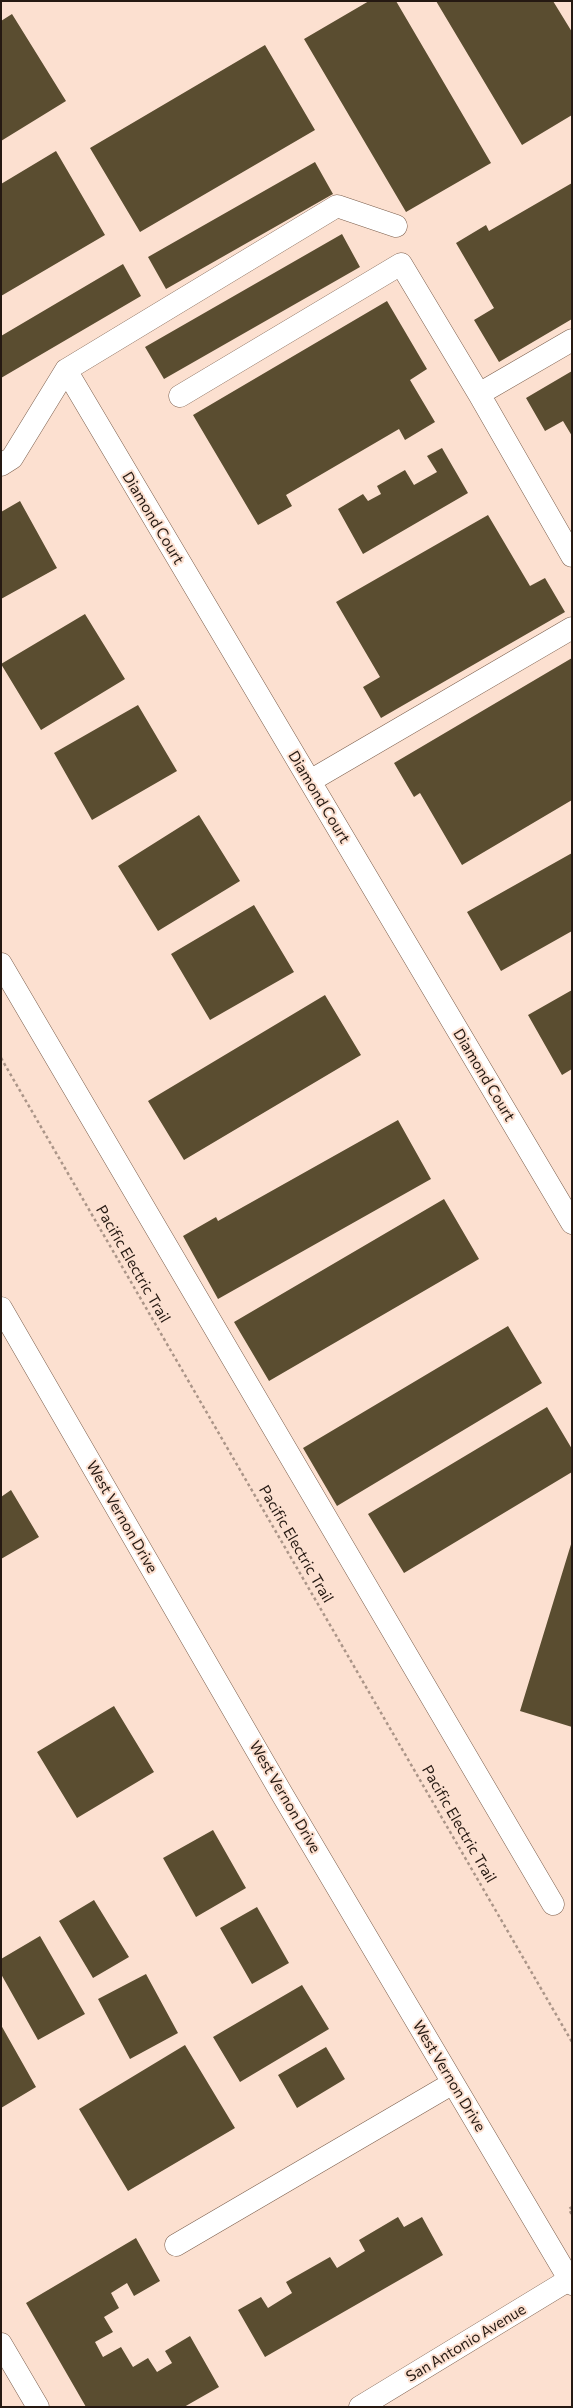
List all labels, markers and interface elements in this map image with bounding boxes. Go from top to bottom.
street label: Diamond Court [118,468,188,568]
street label: Diamond Court [284,747,354,847]
street label: Diamond Court [449,1025,519,1125]
street label: Pacific Electric Trail [92,1202,174,1326]
street label: West Vernon Drive [83,1458,161,1576]
street label: Pacific Electric Trail [255,1482,337,1606]
street label: West Vernon Drive [246,1738,324,1856]
street label: Pacific Electric Trail [418,1762,500,1886]
street label: West Vernon Drive [409,2017,489,2135]
street label: San Antonio Avenue [403,2300,529,2386]

